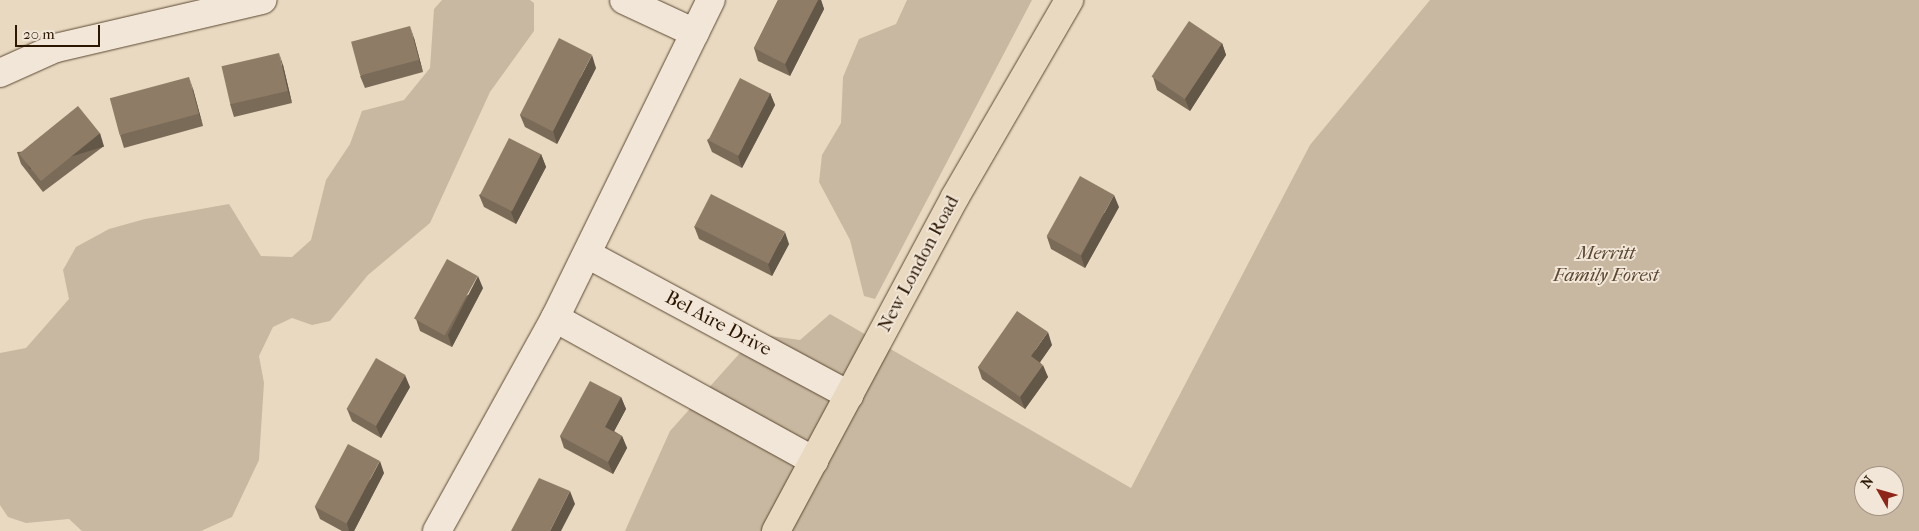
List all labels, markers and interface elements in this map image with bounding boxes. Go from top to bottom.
scale bar [18,15,102,47]
text: 20 m [23,25,55,43]
street label: New London Road [874,192,964,336]
park label: Merritt Family Forest [1553,243,1659,287]
street label: Bel Aire Drive [661,287,775,361]
north arrow [1854,466,1904,516]
text: N [1858,473,1878,491]

